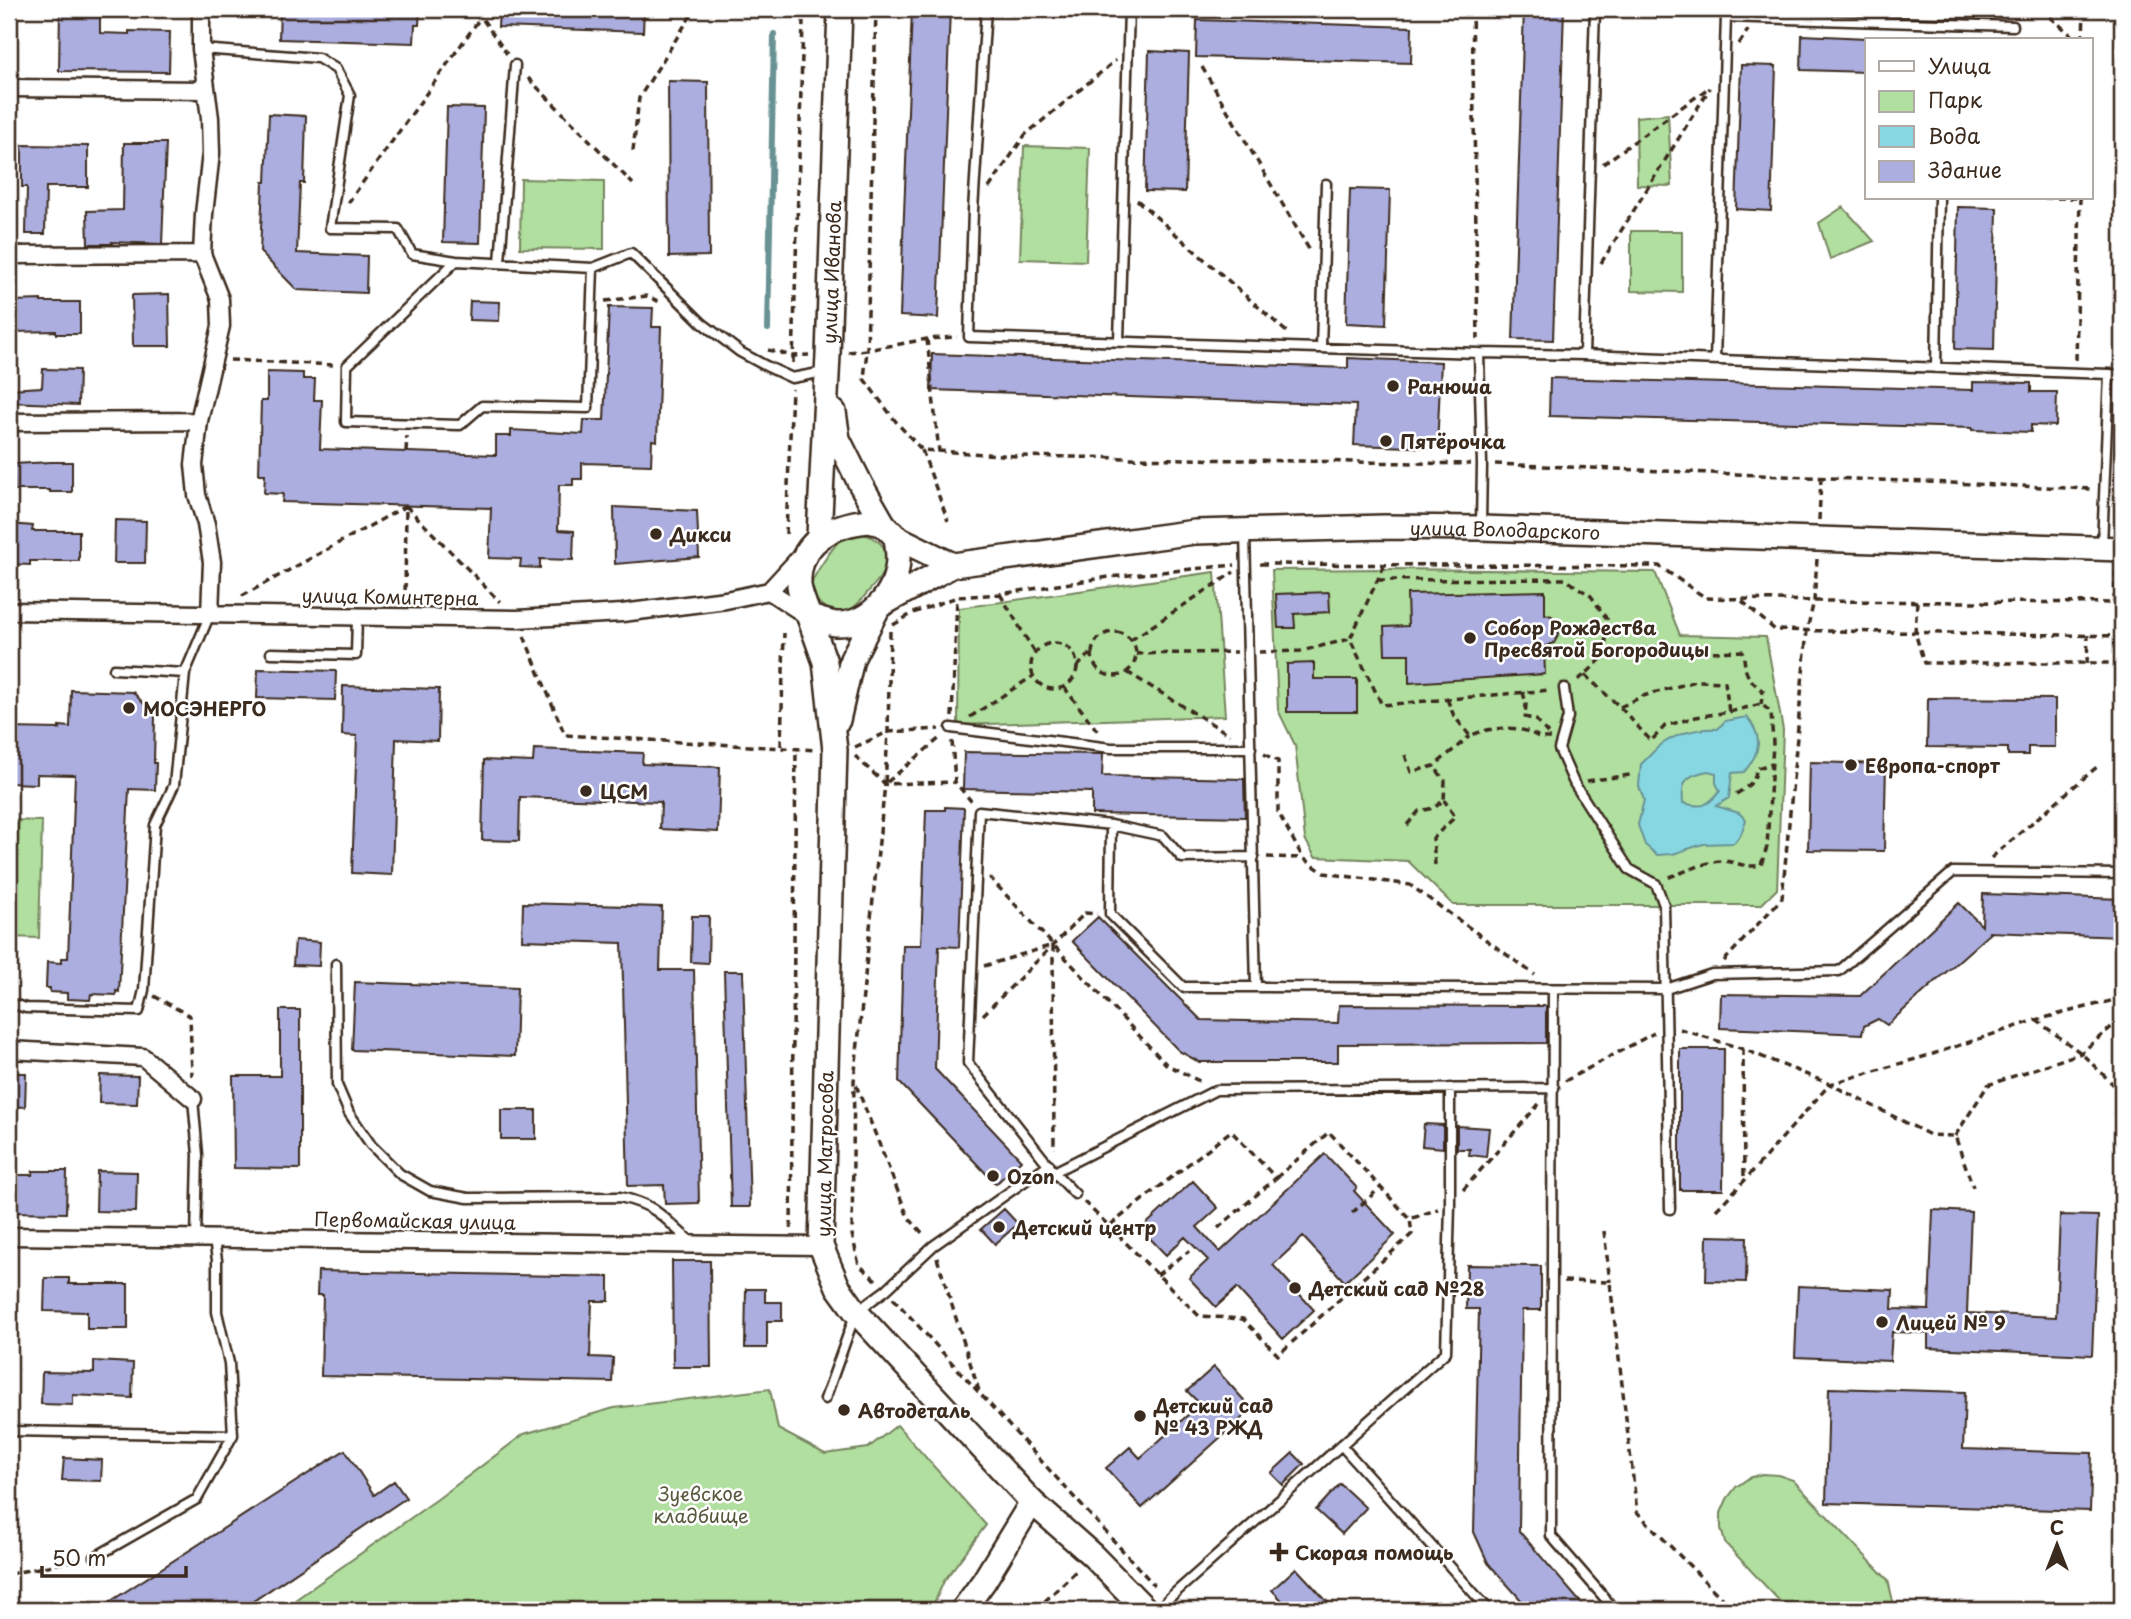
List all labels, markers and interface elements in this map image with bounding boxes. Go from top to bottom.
legend [1865,38,2092,200]
text: Улица [1928,49,1991,81]
text: Парк [1928,83,1983,115]
text: Вода [1928,119,1980,151]
text: Здание [1928,153,2002,185]
street label: улица Иванова [814,200,847,344]
place label: Ранюша [1407,372,1492,400]
marker: Ранюша [1385,378,1401,394]
place label: Пятёрочка [1400,427,1506,455]
marker: Пятёрочка [1378,433,1394,449]
street label: улица Володарского [1410,513,1601,546]
place label: Дикси [669,520,732,548]
marker: Дикси [648,526,664,542]
street label: улица Коминтерна [301,580,479,612]
place label: Собор Рождества Пресвятой Богородицы [1484,613,1709,663]
marker: Собор Рождества Пресвятой Богородицы [1462,630,1478,646]
place label: МОСЭНЕРГО [143,694,267,722]
marker: МОСЭНЕРГО [121,700,137,716]
place label: Европа-спорт [1865,751,2001,779]
marker: Европа-спорт [1843,757,1859,773]
place label: ЦСМ [600,777,648,805]
marker: ЦСМ [578,783,594,799]
street label: улица Матросова [809,1070,839,1237]
place label: Ozon [1007,1162,1055,1190]
marker: Ozon [985,1168,1001,1184]
street label: Первомайская улица [314,1204,516,1236]
place label: Детский центр [1012,1213,1156,1241]
marker: Детский центр [991,1219,1007,1235]
place label: Детский сад №28 [1308,1274,1485,1302]
marker: Детский сад №28 [1287,1280,1303,1296]
place label: Лицей № 9 [1896,1308,2006,1336]
marker: Лицей № 9 [1874,1314,1890,1330]
place label: Детский сад № 43 РЖД [1153,1391,1273,1441]
place label: Автодеталь [858,1396,970,1424]
marker: Автодеталь [836,1402,852,1418]
marker: Детский сад № 43 РЖД [1132,1408,1148,1424]
park label: Зуевское кладбище [653,1479,749,1529]
north arrow [2022,1510,2092,1580]
text: С [2050,1513,2064,1541]
scale bar [42,1535,186,1579]
place label: Скорая помощь [1295,1538,1453,1566]
text: 50 m [52,1541,106,1573]
marker: Скорая помощь [1269,1542,1289,1562]

